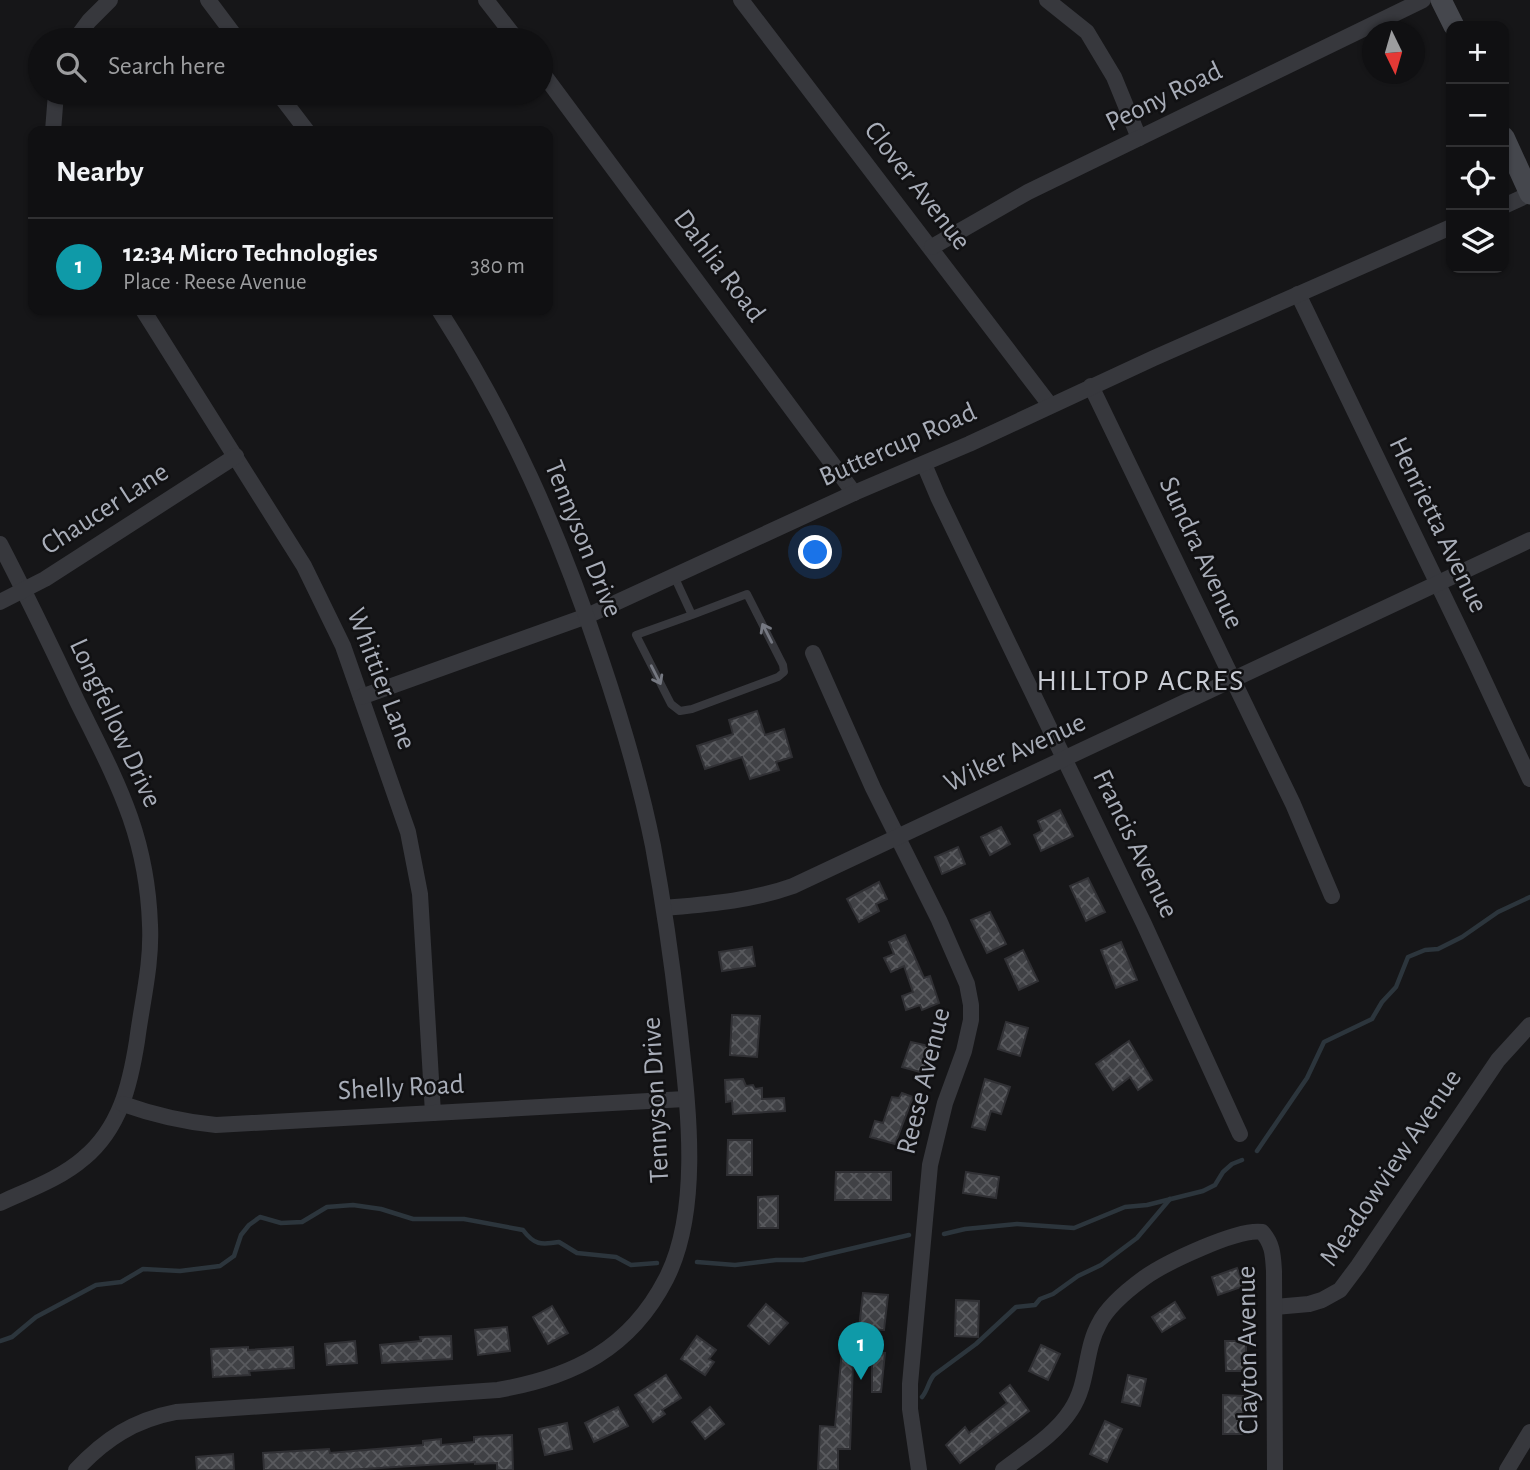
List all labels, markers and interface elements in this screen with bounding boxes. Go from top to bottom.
north arrow [1362,21,1425,84]
map controls [1446,21,1509,273]
button: + [1446,21,1509,84]
search box [28,28,553,105]
icon: search [52,48,90,86]
text: Search here [108,53,226,79]
street label: Peony Road [1101,57,1227,137]
button: − [1446,84,1509,147]
street label: Clover Avenue [858,117,976,255]
button: locate [1446,147,1509,210]
text: Nearby [56,157,144,187]
street label: Dahlia Road [668,205,770,327]
button: layers [1446,210,1509,273]
text: 12:34 Micro Technologies [123,240,378,266]
text: 1 [75,255,83,278]
text: 380 m [470,255,525,278]
text: Place · Reese Avenue [123,271,307,294]
street label: Buttercup Road [815,398,981,492]
street label: Henrietta Avenue [1383,433,1493,617]
street label: Tennyson Drive [539,457,627,621]
street label: Chaucer Lane [36,458,174,560]
street label: Sundra Avenue [1154,473,1248,633]
your location [798,535,832,569]
street label: Whittier Lane [341,604,421,754]
one-way arrow [759,623,773,644]
street label: Longfellow Drive [64,634,166,812]
one-way arrow [650,664,664,685]
district label: HILLTOP ACRES [1037,666,1245,696]
street label: Wiker Avenue [940,708,1090,798]
street label: Francis Avenue [1087,765,1183,923]
street label: Reese Avenue [892,1005,956,1157]
street label: Tennyson Drive [638,1016,674,1184]
street label: Meadowview Avenue [1315,1065,1467,1271]
street label: Shelly Road [337,1071,465,1105]
street label: Clayton Avenue [1233,1265,1263,1435]
pin: 1 [838,1322,884,1380]

